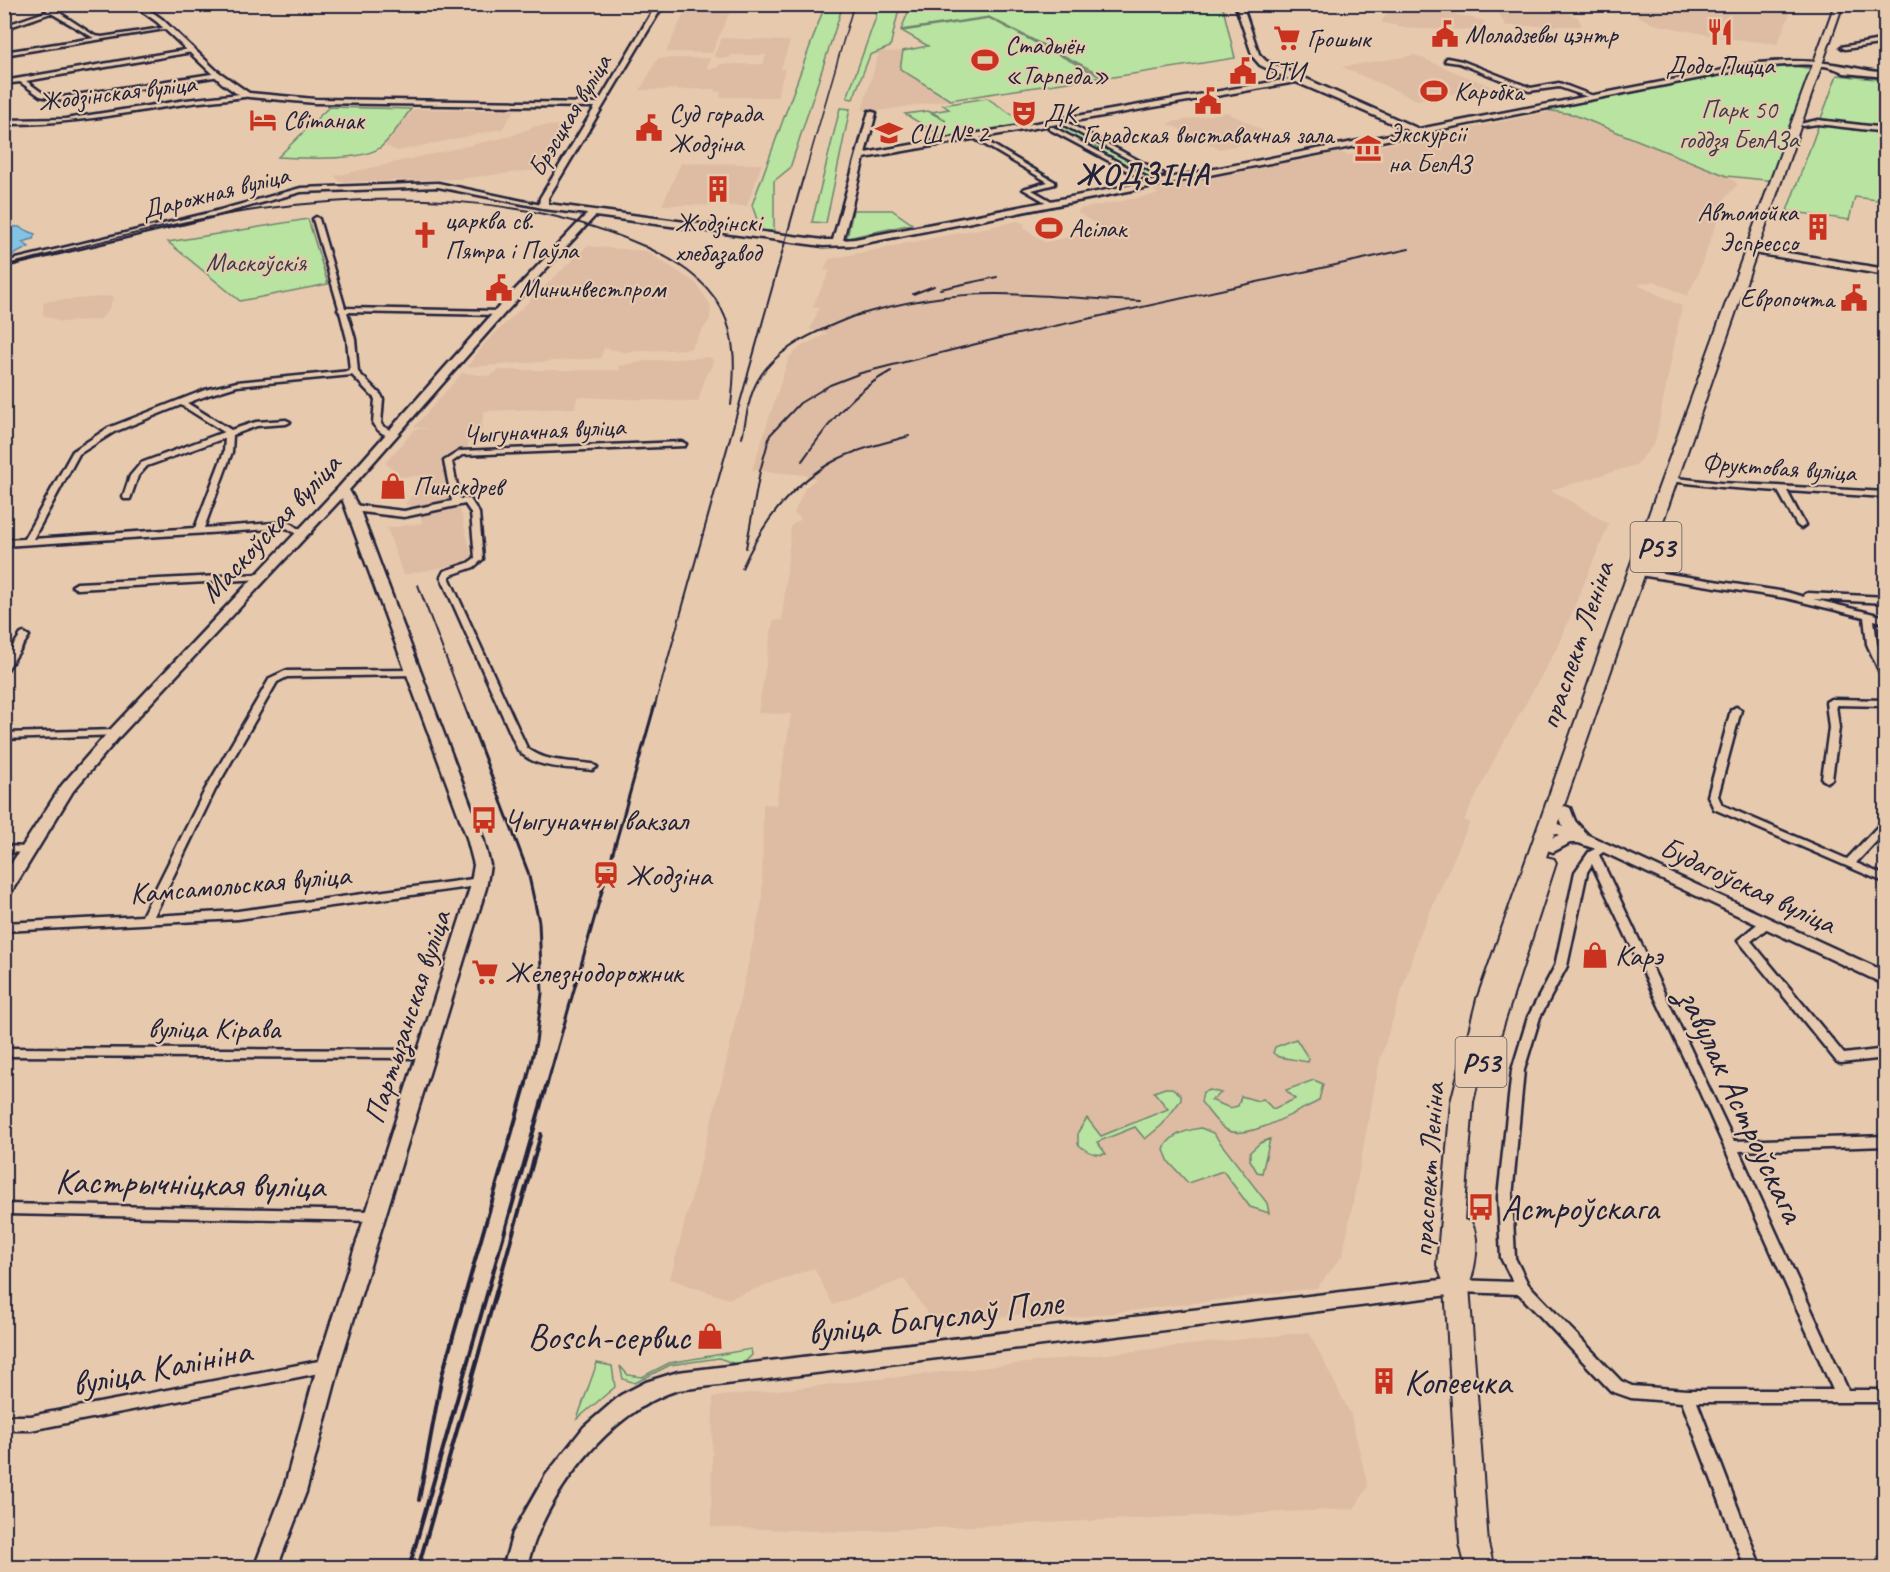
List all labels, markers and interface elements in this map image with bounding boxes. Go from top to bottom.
restaurant icon: Додо Пицца [1705,17,1735,47]
place label: Моладзевы цэнтр [1465,18,1620,51]
public building icon: Моладзевы цэнтр [1430,19,1460,49]
place label: Грошык [1307,22,1372,55]
supermarket icon: Грошык [1272,23,1302,53]
place label: Стадыён «Тарпеда» [1005,29,1109,92]
sports icon: Стадыён «Тарпеда» [970,45,1000,75]
street label: Брэсцкая вуліца [520,47,620,182]
place label: Додо Пицца [1666,49,1776,82]
place label: БТИ [1263,55,1309,88]
public building icon: БТИ [1228,56,1258,86]
street label: Жодзінская вуліца [36,66,199,119]
place label: Каробка [1454,75,1526,108]
sports icon: Каробка [1419,76,1449,106]
public building icon: Гарадская выставачная зала [1193,86,1223,116]
park label: Парк 50 годдзя БелАЗа [1679,93,1801,157]
place label: Суд горада Жодзіна [669,97,764,160]
place label: ДК [1044,97,1080,130]
theatre icon: ДК [1009,98,1039,128]
place label: Світанак [283,104,365,137]
hotel icon: Світанак [248,105,278,135]
public building icon: Суд горада Жодзіна [634,113,664,143]
place label: СШ № 2 [909,117,990,150]
place label: Экскурсіі на БелАЗ [1388,117,1474,180]
school or university icon: СШ № 2 [874,118,904,148]
place label: Гарадская выставачная зала [1083,118,1336,151]
museum icon: Экскурсіі на БелАЗ [1353,133,1383,163]
district label: ЖОДЗІНА [1076,155,1211,193]
street label: Дарожная вуліца [138,158,294,227]
building icon: Жодзінскі хлебазавод [703,174,733,204]
place label: Автомойка Эспрессо [1697,196,1801,259]
place label: царква св. Пятра і Паўла [445,204,580,267]
place label: Жодзінскі хлебазавод [675,206,764,270]
place label: Асілак [1069,212,1129,245]
building icon: Автомойка Эспрессо [1803,212,1833,242]
sports icon: Асілак [1034,213,1064,243]
church icon: царква св. Пятра і Паўла [410,220,440,250]
park label: Маскоўскія [206,246,308,279]
place label: Мининвестпром [519,272,667,305]
public building icon: Мининвестпром [484,273,514,303]
place label: Европочта [1740,282,1836,315]
public building icon: Европочта [1839,283,1869,313]
street label: Чыгуначная вуліца [462,410,627,451]
street label: Маскоўская вуліца [191,444,350,610]
street label: Фруктовая вуліца [1701,446,1859,489]
place label: Пинскдрев [413,470,508,503]
shop icon: Пинскдрев [378,471,408,501]
road number: Р53 [1630,522,1682,572]
street label: праспект Леніна [1530,555,1623,734]
place label: Чыгуначны вакзал [504,801,690,839]
bus stop icon: Чыгуначны вакзал [469,805,499,835]
street label: Будагоўская вуліца [1654,828,1844,943]
street label: Камсамольская вуліца [128,855,354,913]
place label: Жодзіна [626,856,714,894]
station icon: Жодзіна [591,860,621,890]
street label: Партызанская вуліца [355,904,460,1128]
place label: Карэ [1615,936,1664,974]
shop icon: Карэ [1580,940,1610,970]
place label: Железнодорожник [505,953,685,991]
supermarket icon: Железнодорожник [470,957,500,987]
street label: завулак Астроўскага [1666,978,1817,1232]
street label: вуліца Кірава [148,1009,282,1047]
road number: Р53 [1456,1037,1506,1087]
street label: праспект Леніна [1403,1080,1453,1258]
street label: Кастрычніцкая вуліца [55,1158,328,1208]
place label: Астроўскага [1501,1185,1661,1231]
bus stop icon: Астроўскага [1466,1192,1496,1222]
street label: вуліца Багуслаў Поле [805,1278,1067,1355]
place label: Bosch-сервис [528,1314,692,1360]
shop icon: Bosch-сервис [695,1321,725,1351]
street label: вуліца Калініна [68,1327,257,1407]
place label: Копеечка [1404,1359,1514,1405]
building icon: Копеечка [1369,1366,1399,1396]

